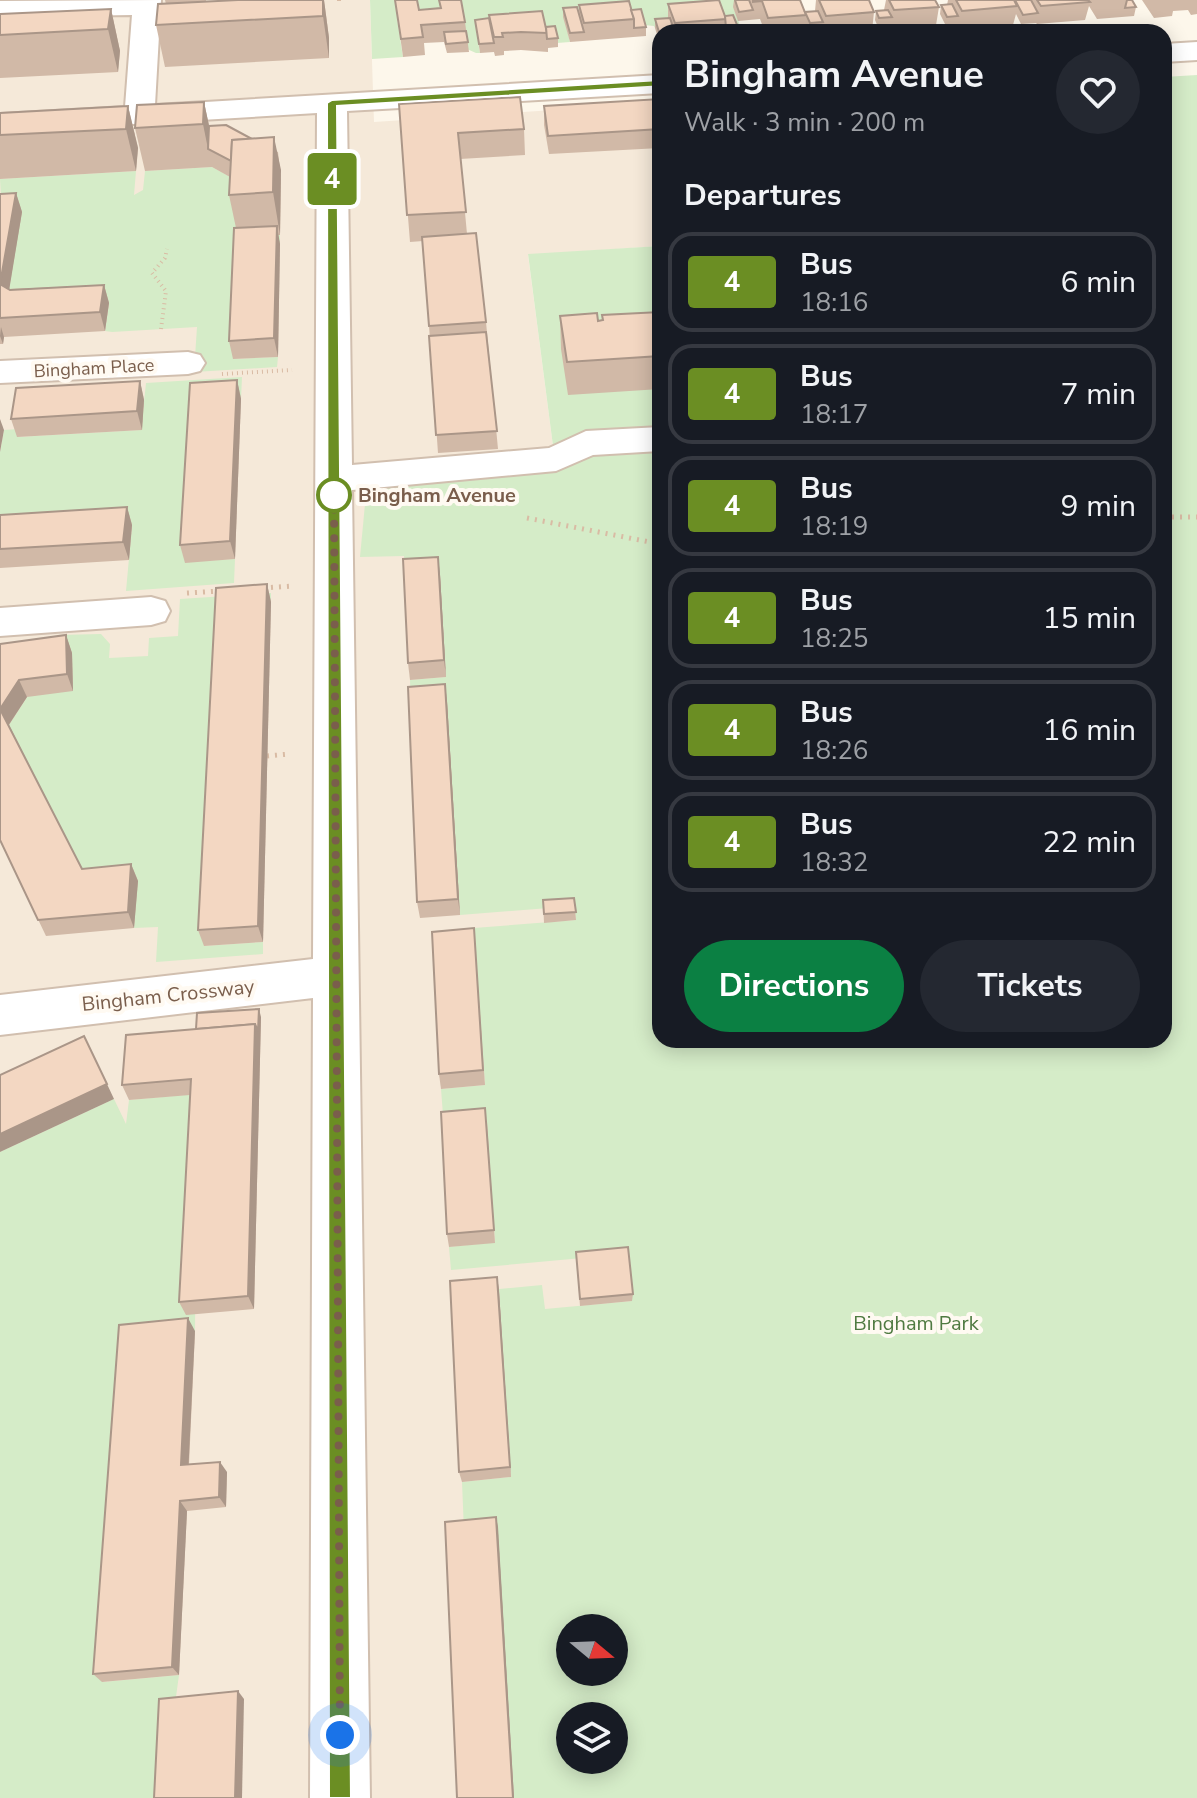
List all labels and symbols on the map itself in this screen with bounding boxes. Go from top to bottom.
line badge: 4 [306,153,358,205]
street label: Bingham Place [33,353,155,383]
marker: Bingham Avenue [317,478,351,512]
place label: Bingham Avenue [358,482,516,509]
street label: Bingham Crossway [80,973,256,1018]
park label: Bingham Park [853,1310,980,1337]
north arrow [556,1614,628,1686]
your location [320,1715,360,1755]

